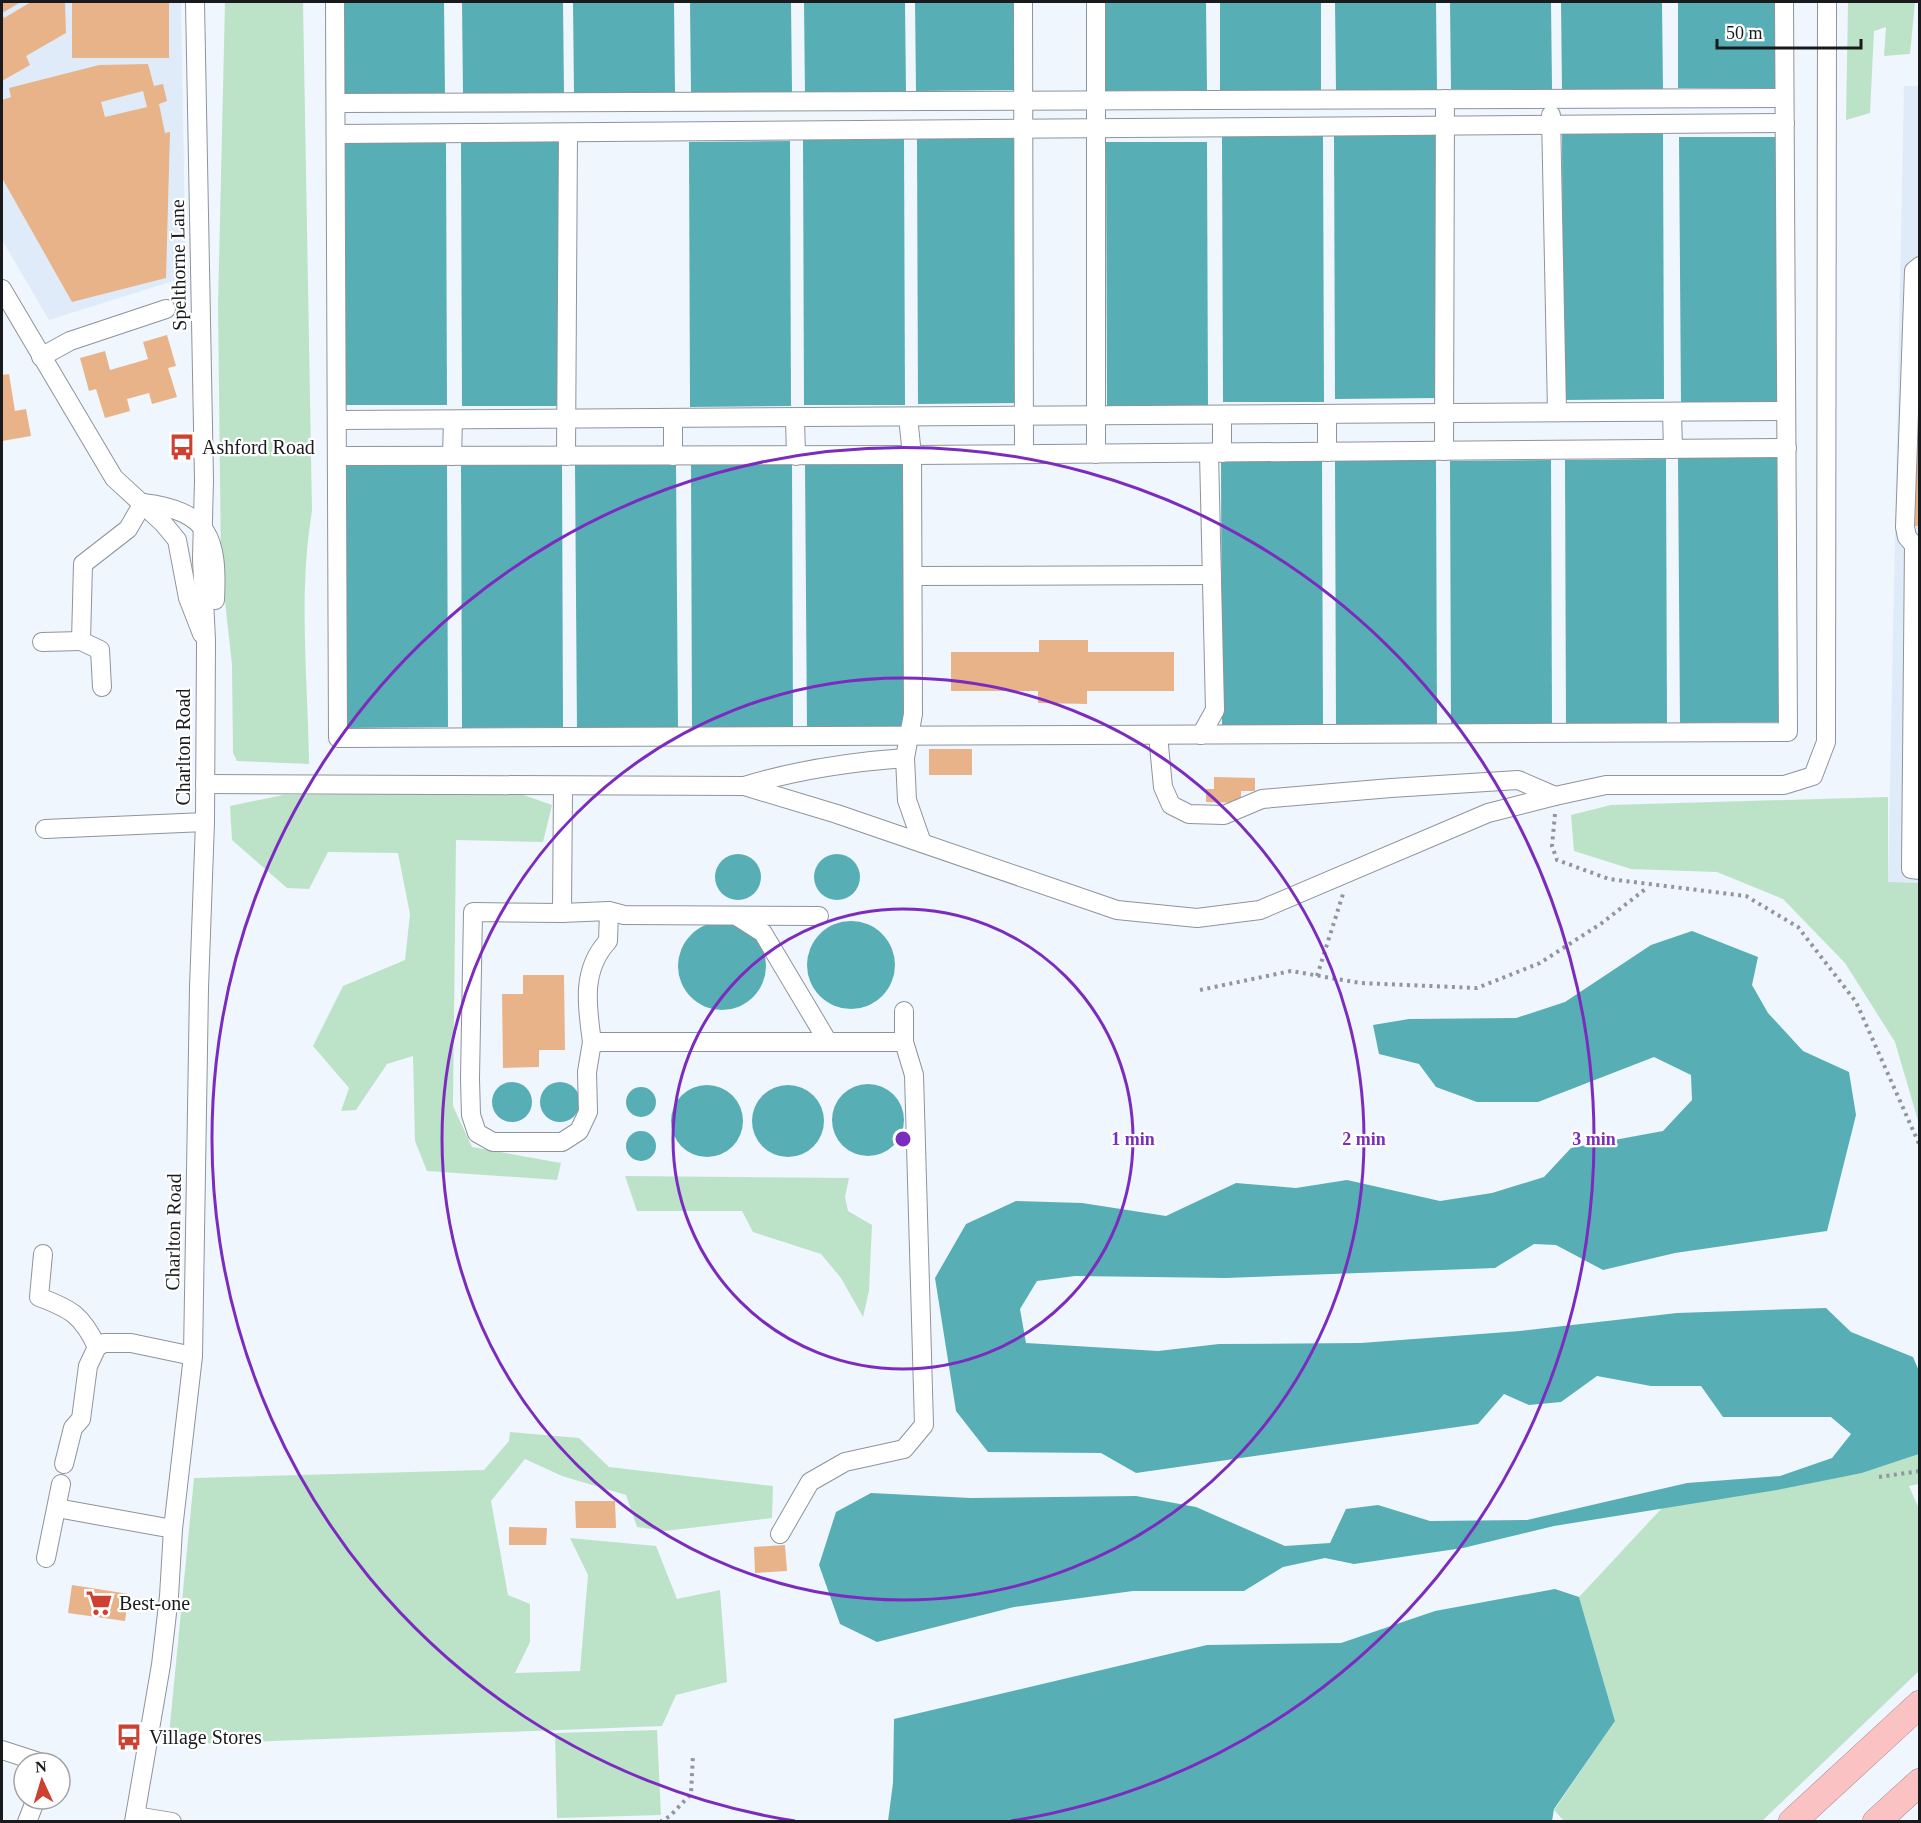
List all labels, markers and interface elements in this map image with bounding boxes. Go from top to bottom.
scale bar [1717,12,1861,50]
text: 50 m [1726,23,1763,43]
street label: Spelthorne Lane [166,199,191,331]
bus stop icon: Ashford Road [167,432,197,462]
place label: Ashford Road [202,436,315,458]
street label: Charlton Road [172,688,194,806]
centre of rings [893,1129,913,1149]
text: 1 min [1111,1129,1155,1149]
text: 2 min [1342,1129,1386,1149]
text: 3 min [1572,1129,1616,1149]
street label: Charlton Road [161,1173,185,1291]
supermarket icon: Best-one [84,1588,114,1618]
place label: Best-one [119,1592,190,1614]
bus stop icon: Village Stores [114,1722,144,1752]
place label: Village Stores [149,1726,262,1749]
north arrow [12,1751,72,1811]
text: N [35,1758,48,1775]

